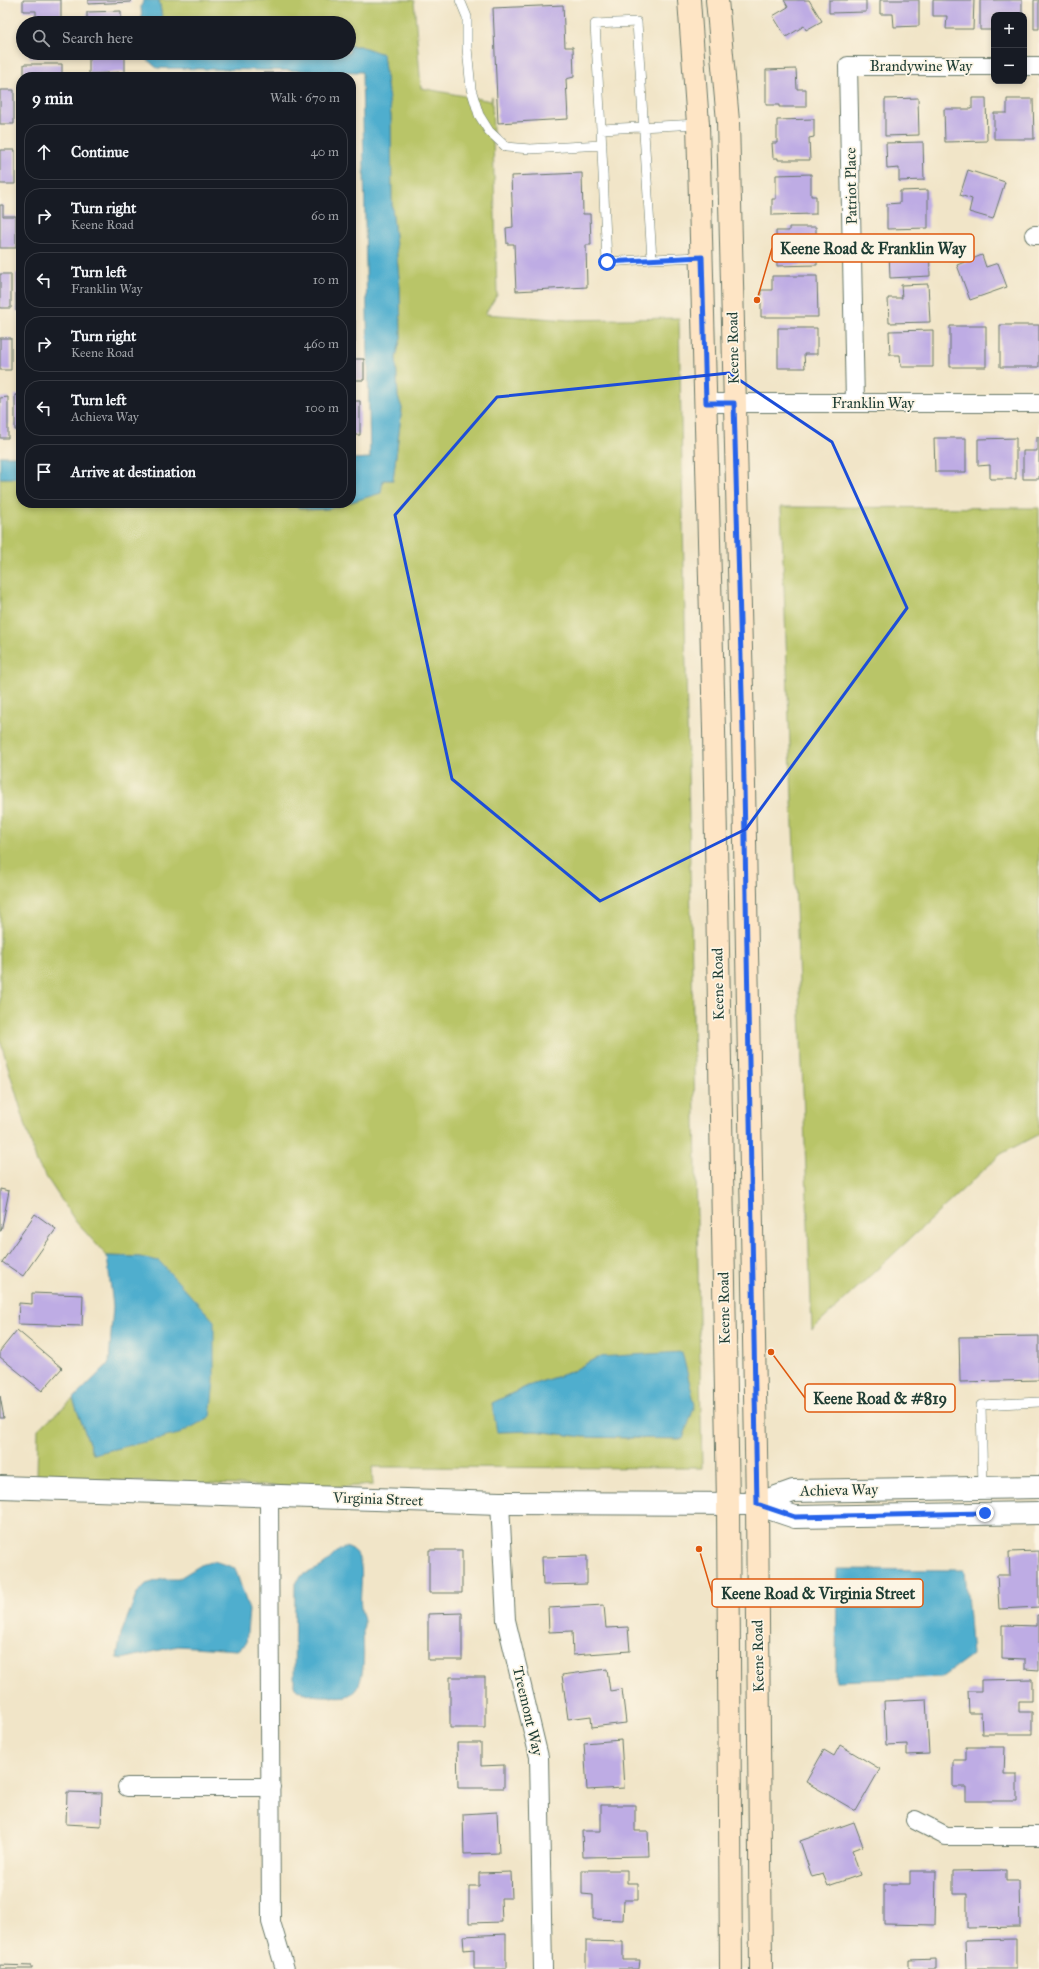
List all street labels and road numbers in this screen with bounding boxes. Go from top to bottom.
street label: Brandywine Way [870,57,973,75]
street label: Patriot Place [841,147,861,225]
street label: Keene Road [723,311,743,384]
street label: Franklin Way [832,394,915,412]
street label: Keene Road [708,947,728,1020]
street label: Keene Road [714,1271,734,1344]
street label: Achieva Way [799,1480,879,1500]
street label: Virginia Street [332,1488,424,1510]
street label: Keene Road [748,1619,768,1692]
street label: Treemont Way [509,1664,547,1759]

